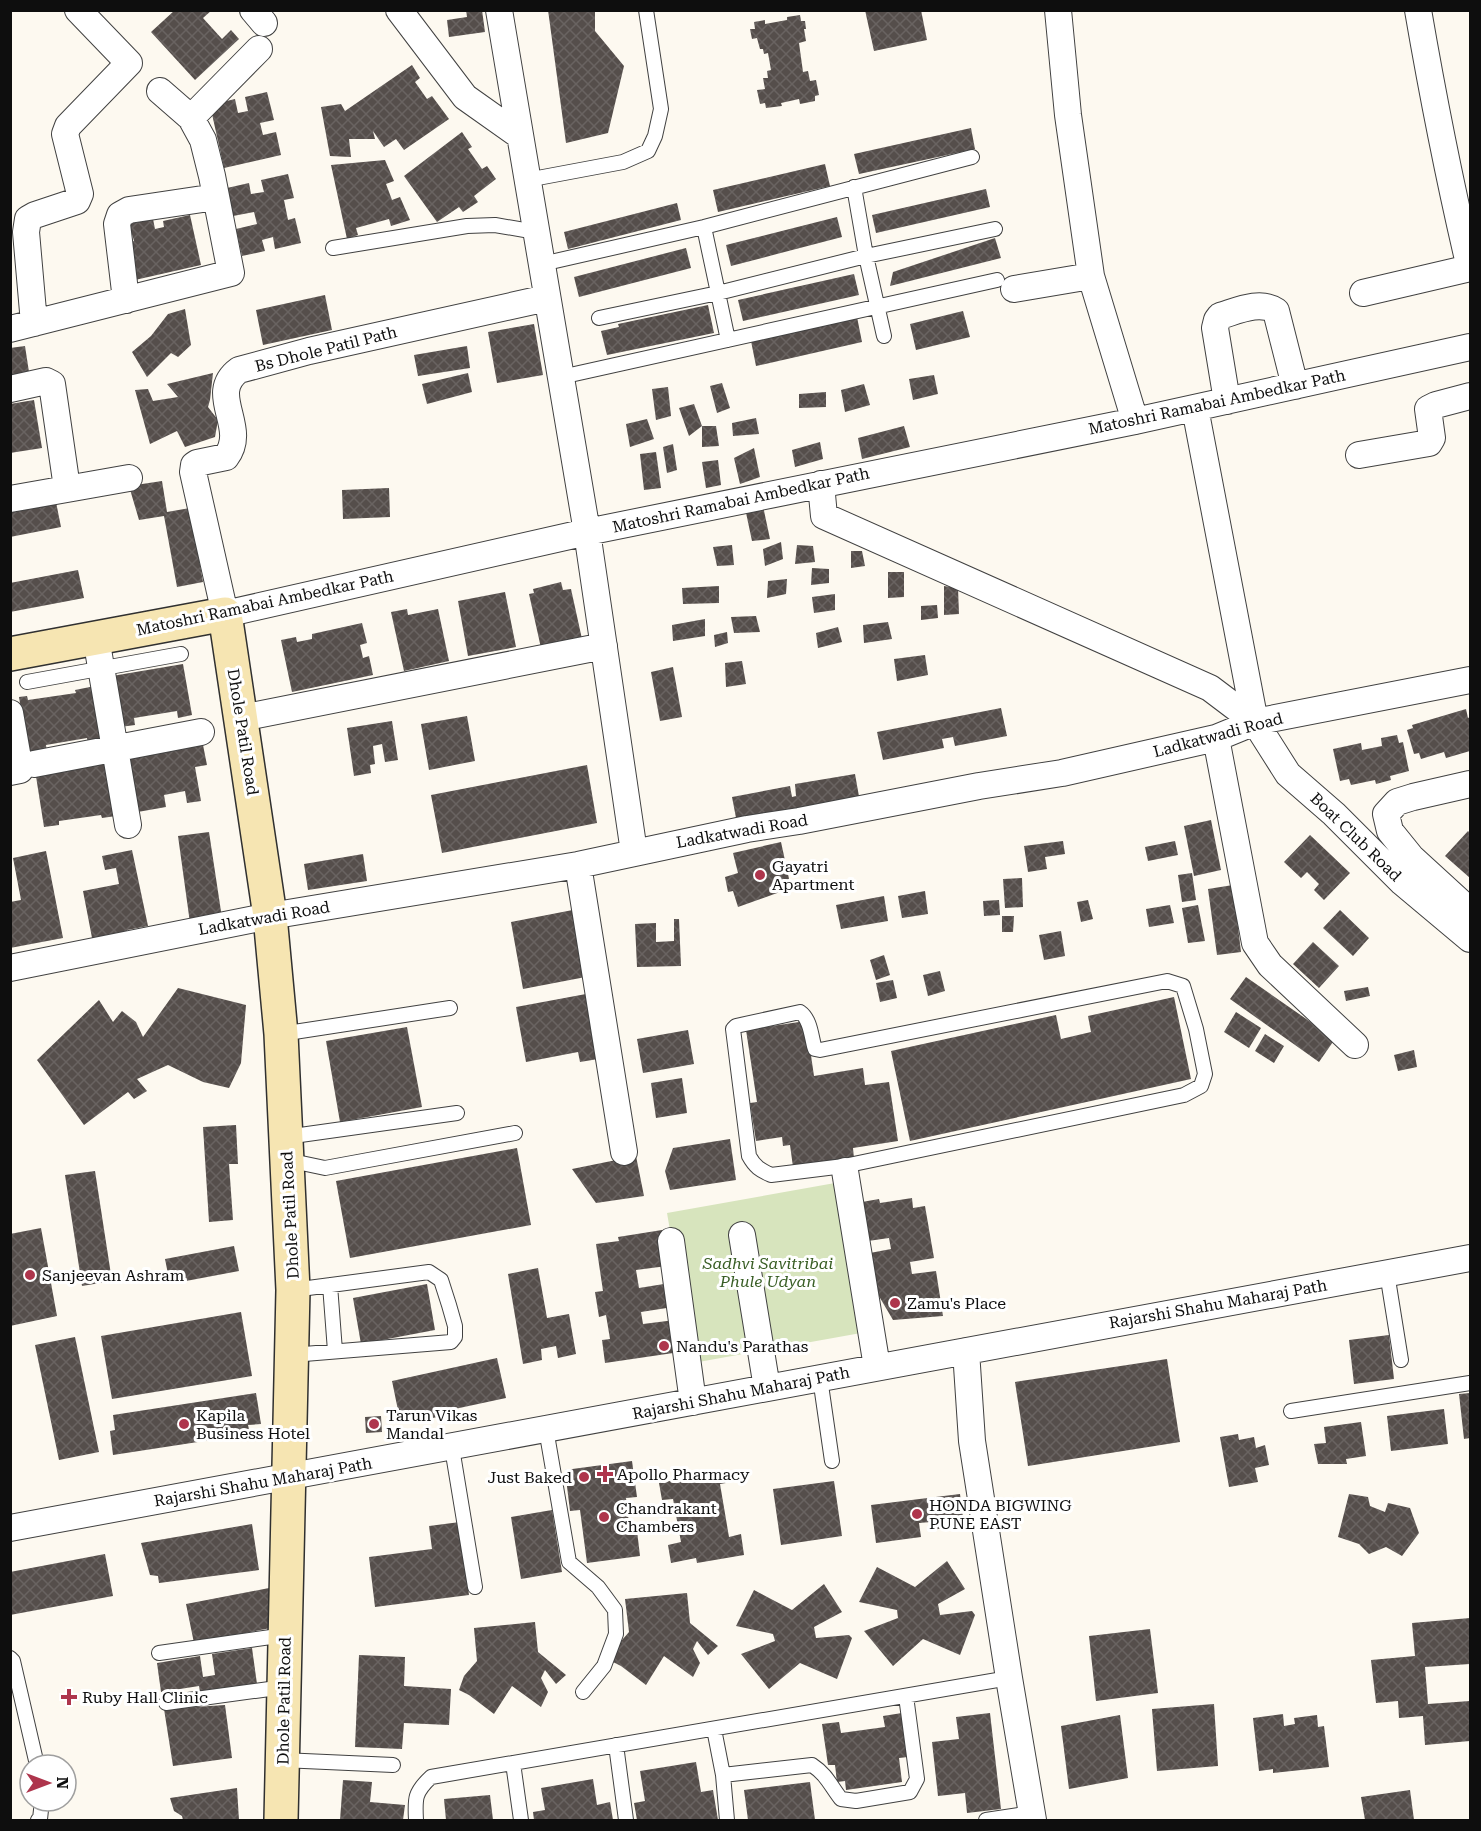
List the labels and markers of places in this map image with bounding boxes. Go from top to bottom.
place label: Gayatri Apartment [772,857,855,894]
marker: Gayatri Apartment [753,868,767,882]
place label: Sanjeevan Ashram [42,1266,185,1285]
marker: Sanjeevan Ashram [23,1268,37,1282]
place label: Zamu's Place [907,1294,1006,1313]
marker: Zamu's Place [888,1296,902,1310]
place label: Nandu's Parathas [676,1337,809,1356]
marker: Nandu's Parathas [657,1339,671,1353]
place label: Kapila Business Hotel [196,1406,310,1443]
place label: Tarun Vikas Mandal [386,1406,478,1443]
marker: Kapila Business Hotel [177,1417,191,1431]
marker: Tarun Vikas Mandal [367,1417,381,1431]
place label: Apollo Pharmacy [617,1465,750,1484]
marker: Apollo Pharmacy [598,1467,612,1481]
place label: Just Baked [488,1468,572,1487]
marker: Just Baked [577,1470,591,1484]
place label: HONDA BIGWING PUNE EAST [929,1496,1072,1533]
place label: Chandrakant Chambers [616,1499,717,1536]
marker: HONDA BIGWING PUNE EAST [910,1507,924,1521]
marker: Chandrakant Chambers [597,1510,611,1524]
marker: Ruby Hall Clinic [60,1688,78,1706]
place label: Ruby Hall Clinic [82,1688,208,1707]

